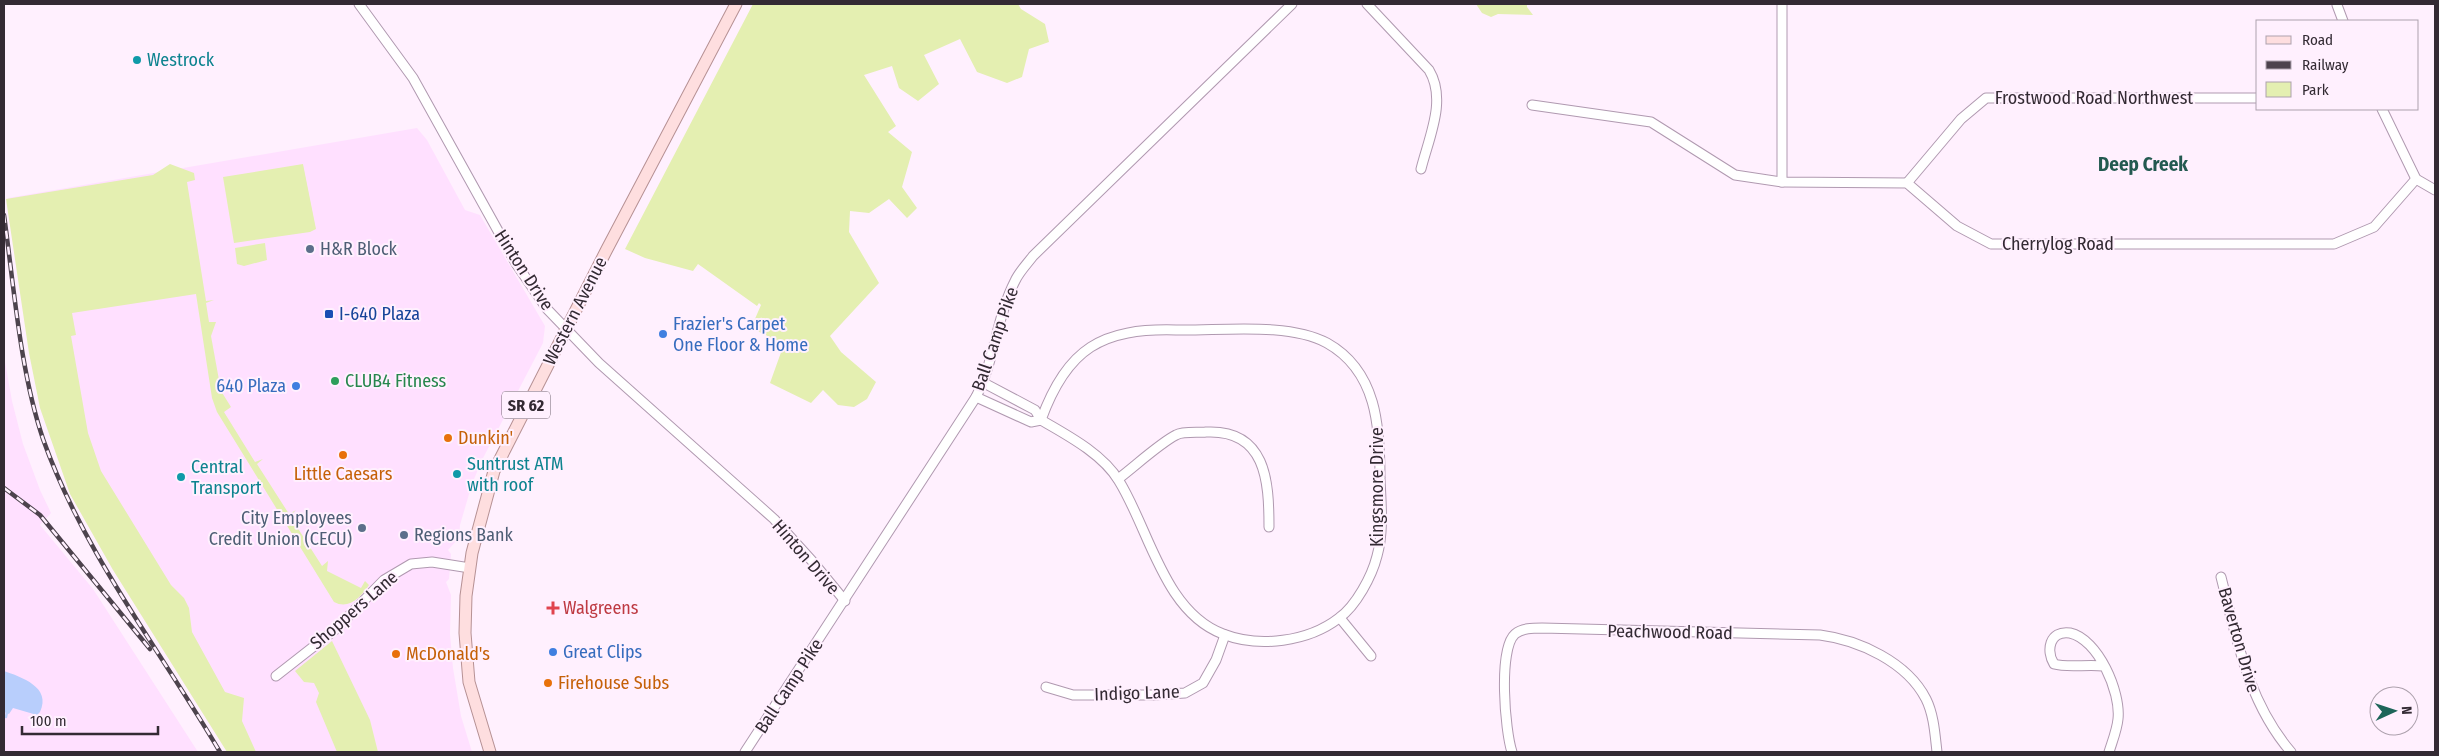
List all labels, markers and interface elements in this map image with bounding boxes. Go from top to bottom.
legend [2256,20,2419,110]
text: Road [2302,31,2333,49]
place label: Westrock [147,49,215,71]
marker: Westrock [131,54,143,66]
text: Railway [2302,56,2349,74]
text: Park [2302,81,2329,99]
street label: Frostwood Road Northwest [1995,87,2193,109]
district label: Deep Creek [2098,153,2188,176]
street label: Hinton Drive [490,225,558,315]
street label: Cherrylog Road [2002,233,2114,255]
place label: H&R Block [320,238,398,260]
marker: H&R Block [304,243,316,255]
street label: Western Avenue [538,253,612,369]
street label: Ball Camp Pike [967,284,1023,394]
place label: I-640 Plaza [339,303,420,325]
marker: I-640 Plaza [323,308,335,320]
place label: Frazier's Carpet One Floor & Home [673,313,808,356]
marker: Frazier's Carpet One Floor & Home [657,328,669,340]
place label: CLUB4 Fitness [345,370,447,392]
place label: 640 Plaza [216,375,286,397]
marker: CLUB4 Fitness [329,375,341,387]
marker: 640 Plaza [290,380,302,392]
road number: SR 62 [502,392,550,418]
place label: Dunkin' [458,427,513,449]
street label: Kingsmore Drive [1366,427,1388,547]
marker: Dunkin' [442,432,454,444]
marker: Little Caesars [337,449,349,461]
place label: Suntrust ATM with roof [467,453,564,496]
place label: Central Transport [191,456,262,499]
place label: Little Caesars [294,463,393,485]
marker: Suntrust ATM with roof [451,468,463,480]
marker: Central Transport [175,471,187,483]
place label: City Employees Credit Union (CECU) [209,507,352,550]
street label: Hinton Drive [768,515,844,599]
marker: City Employees Credit Union (CECU) [356,522,368,534]
place label: Regions Bank [414,524,513,546]
marker: Regions Bank [398,529,410,541]
street label: Shoppers Lane [306,566,402,654]
street label: Baverton Drive [2213,585,2265,695]
place label: Walgreens [563,597,639,619]
marker: Walgreens [547,602,559,614]
street label: Peachwood Road [1607,620,1733,644]
street label: Ball Camp Pike [750,634,828,738]
place label: Great Clips [563,641,643,663]
place label: McDonald's [406,643,490,665]
marker: Great Clips [547,646,559,658]
marker: McDonald's [390,648,402,660]
place label: Firehouse Subs [558,672,670,694]
marker: Firehouse Subs [542,677,554,689]
street label: Indigo Lane [1094,681,1180,705]
north arrow [2369,686,2419,736]
scale bar [22,704,159,736]
text: N [2398,706,2415,715]
text: 100 m [30,712,67,730]

